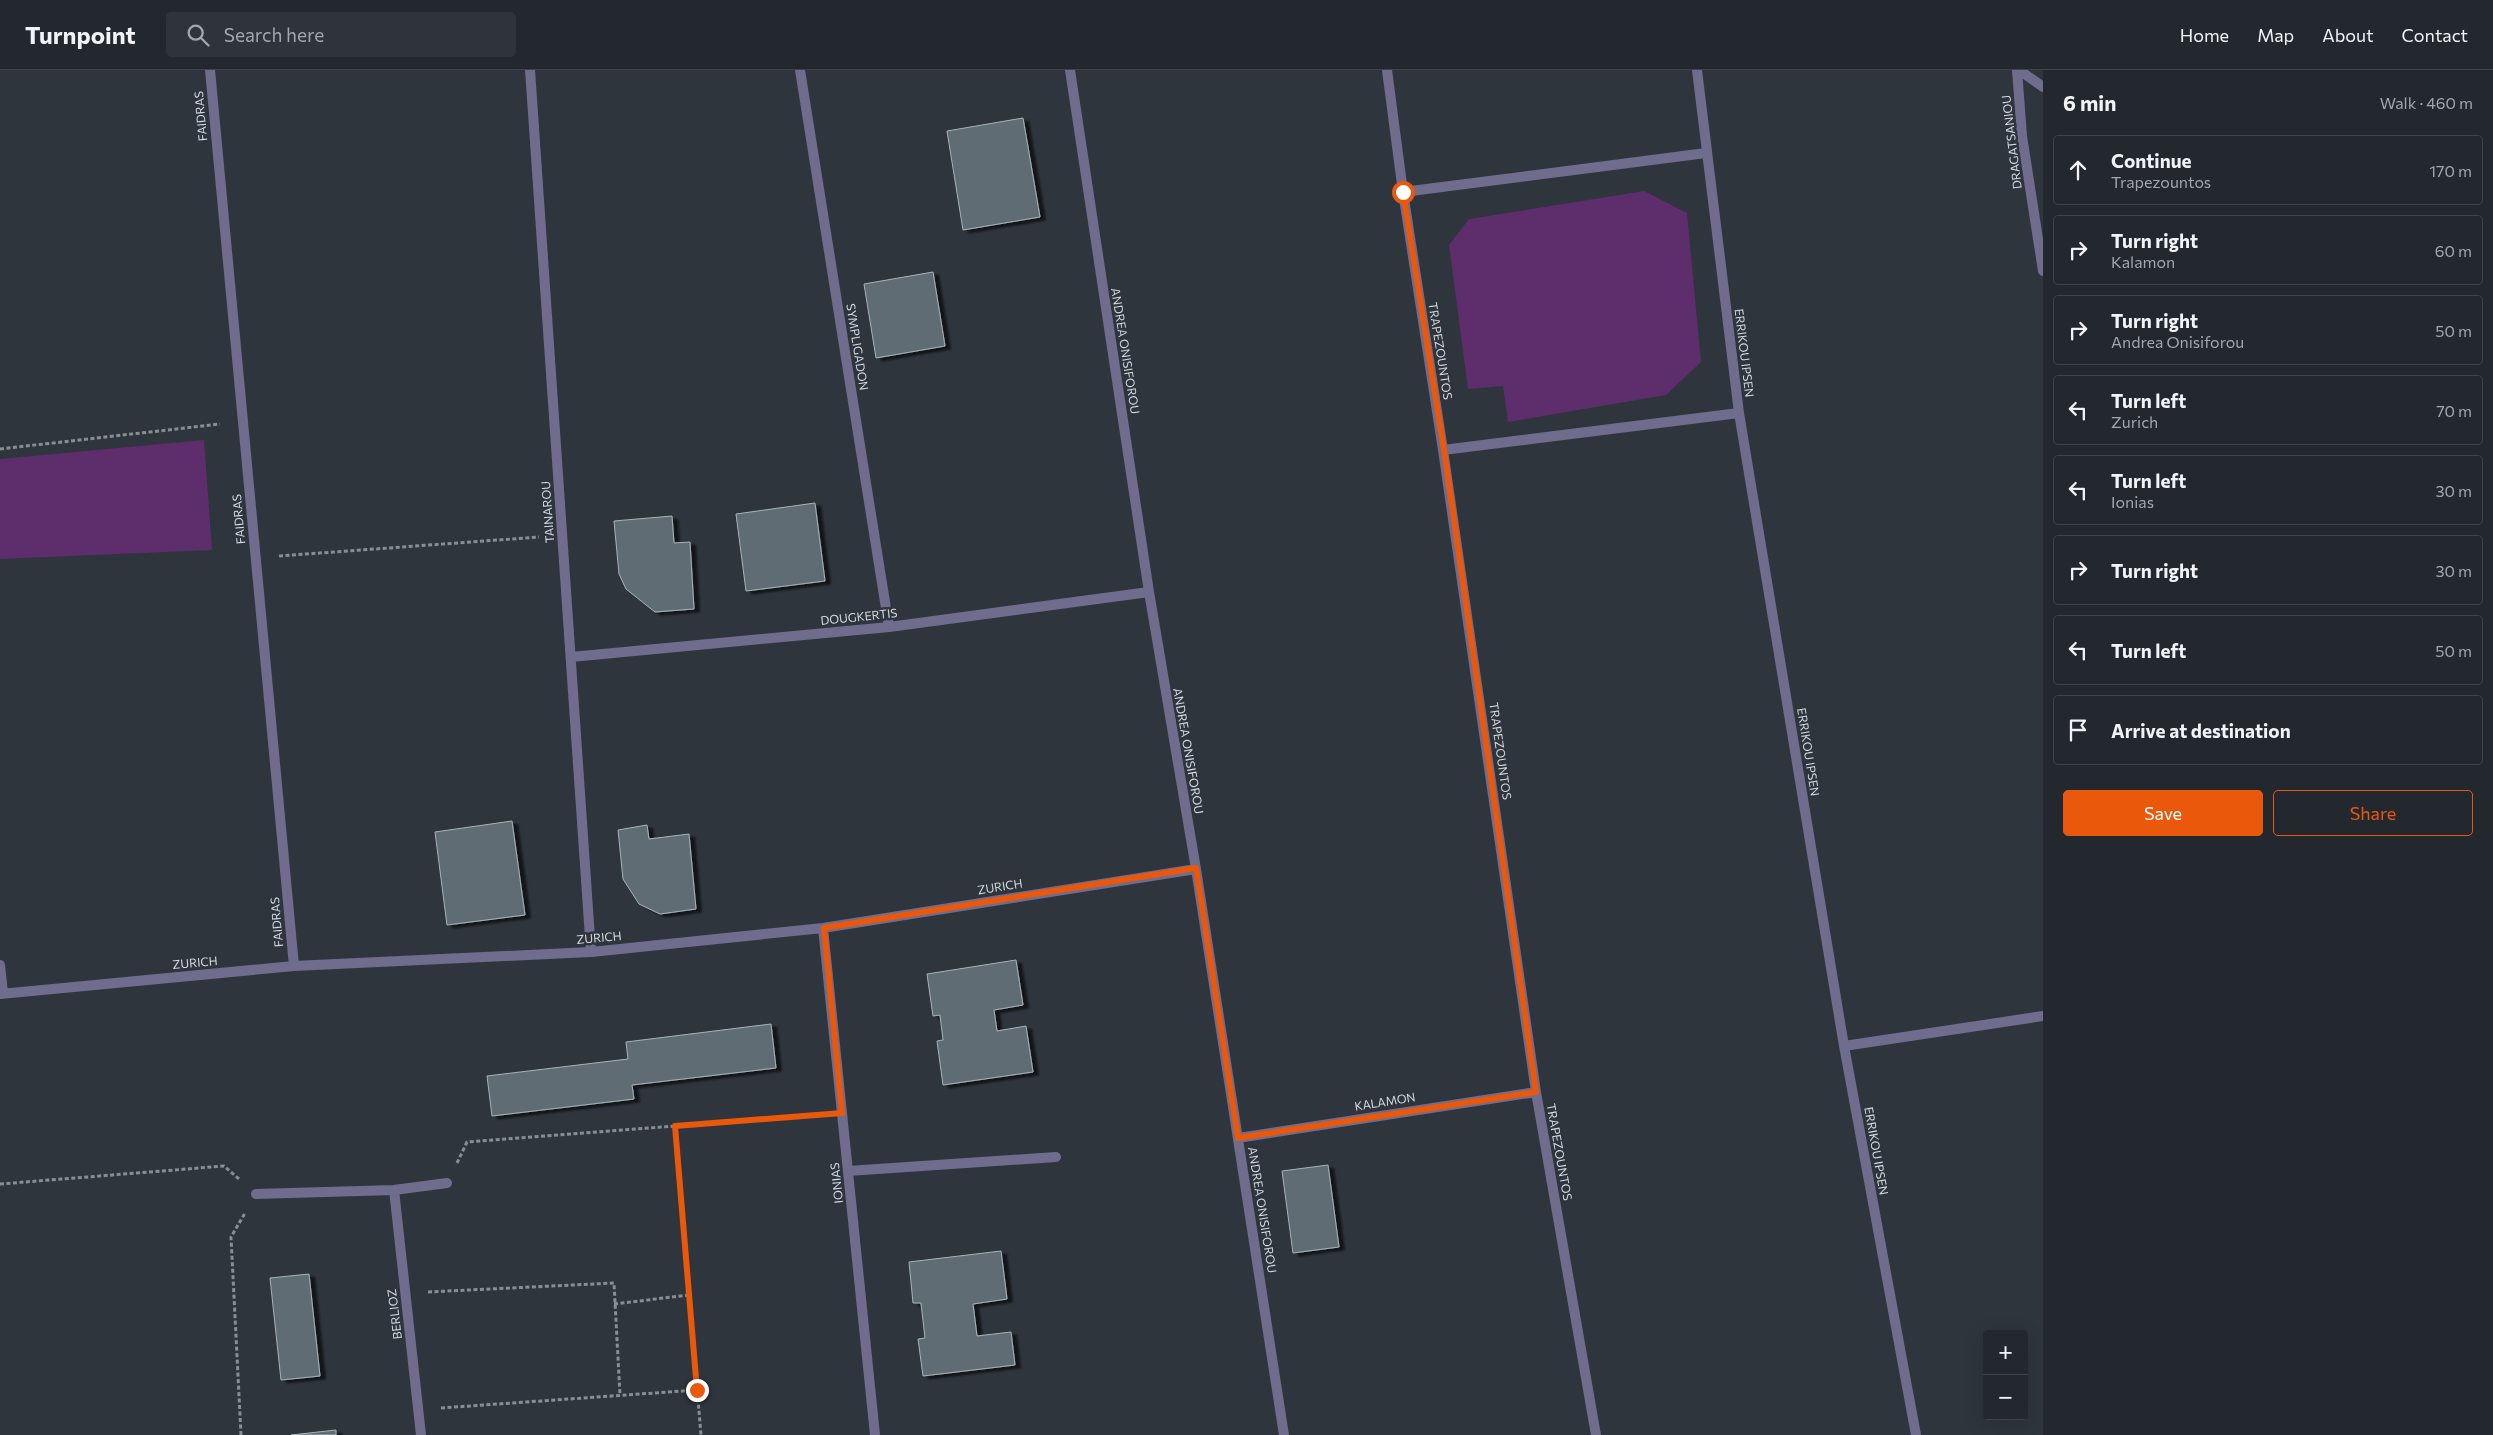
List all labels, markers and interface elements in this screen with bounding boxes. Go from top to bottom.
search box [166,12,516,57]
text: Turnpoint [25,20,136,49]
icon: search [184,21,212,49]
text: Search here [224,23,324,46]
text: Home [2180,24,2229,46]
text: Map [2257,24,2294,46]
text: About [2322,24,2374,46]
text: Contact [2402,24,2468,46]
street label: FAIDRAS [191,90,209,142]
text: 6 min [2063,90,2116,115]
text: Walk · 460 m [2380,93,2473,112]
street label: DRAGATSANIOU [1998,94,2024,190]
text: Continue [2111,149,2191,172]
icon: ahead [2064,156,2092,184]
text: 170 m [2429,161,2472,180]
text: Trapezountos [2111,172,2211,191]
route start [1392,181,1415,204]
text: Turn right [2111,229,2198,252]
icon: right [2064,236,2092,264]
text: 60 m [2435,241,2472,260]
text: Kalamon [2111,252,2175,271]
street label: ANDREA ONISIFOROU [1109,287,1143,415]
street label: TRAPEZOUNTOS [1426,301,1456,400]
street label: SYMPLIGADON [844,302,872,391]
street label: ERRIKOU IPSEN [1733,308,1757,398]
text: Turn right [2111,309,2198,332]
icon: right [2064,316,2092,344]
text: 50 m [2435,321,2472,340]
text: Andrea Onisiforou [2111,332,2244,351]
text: Turn left [2111,389,2186,412]
icon: left [2064,396,2092,424]
text: 70 m [2436,401,2472,420]
text: Zurich [2111,412,2158,431]
text: Turn left [2111,469,2186,492]
icon: left [2064,476,2092,504]
street label: TAINAROU [538,481,556,544]
text: 30 m [2435,481,2472,500]
text: Ionias [2111,492,2154,511]
street label: FAIDRAS [229,493,247,545]
icon: right [2064,556,2092,584]
text: Turn right [2111,559,2198,582]
text: 30 m [2435,561,2472,580]
street label: DOUGKERTIS [820,605,898,627]
icon: left [2064,636,2092,664]
text: Turn left [2111,639,2186,662]
text: 50 m [2435,641,2472,660]
street label: ANDREA ONISIFOROU [1171,687,1207,815]
street label: TRAPEZOUNTOS [1487,701,1515,801]
street label: ERRIKOU IPSEN [1795,707,1823,797]
icon: arrive [2064,716,2092,744]
text: Arrive at destination [2111,719,2291,742]
button: Save [2063,790,2263,836]
button: Share [2273,790,2473,836]
street label: ZURICH [976,876,1023,896]
street label: FAIDRAS [267,896,285,948]
street label: ZURICH [576,928,622,946]
street label: ZURICH [172,953,218,971]
street label: KALAMON [1353,1089,1416,1113]
street label: TRAPEZOUNTOS [1545,1102,1575,1201]
street label: ERRIKOU IPSEN [1862,1106,1892,1196]
street label: ANDREA ONISIFOROU [1246,1146,1280,1274]
street label: IONIAS [827,1162,845,1204]
street label: BERLIOZ [384,1288,404,1340]
map controls [1983,1330,2028,1420]
button: + [1983,1330,2028,1375]
button: − [1983,1375,2028,1420]
route end [686,1379,709,1402]

